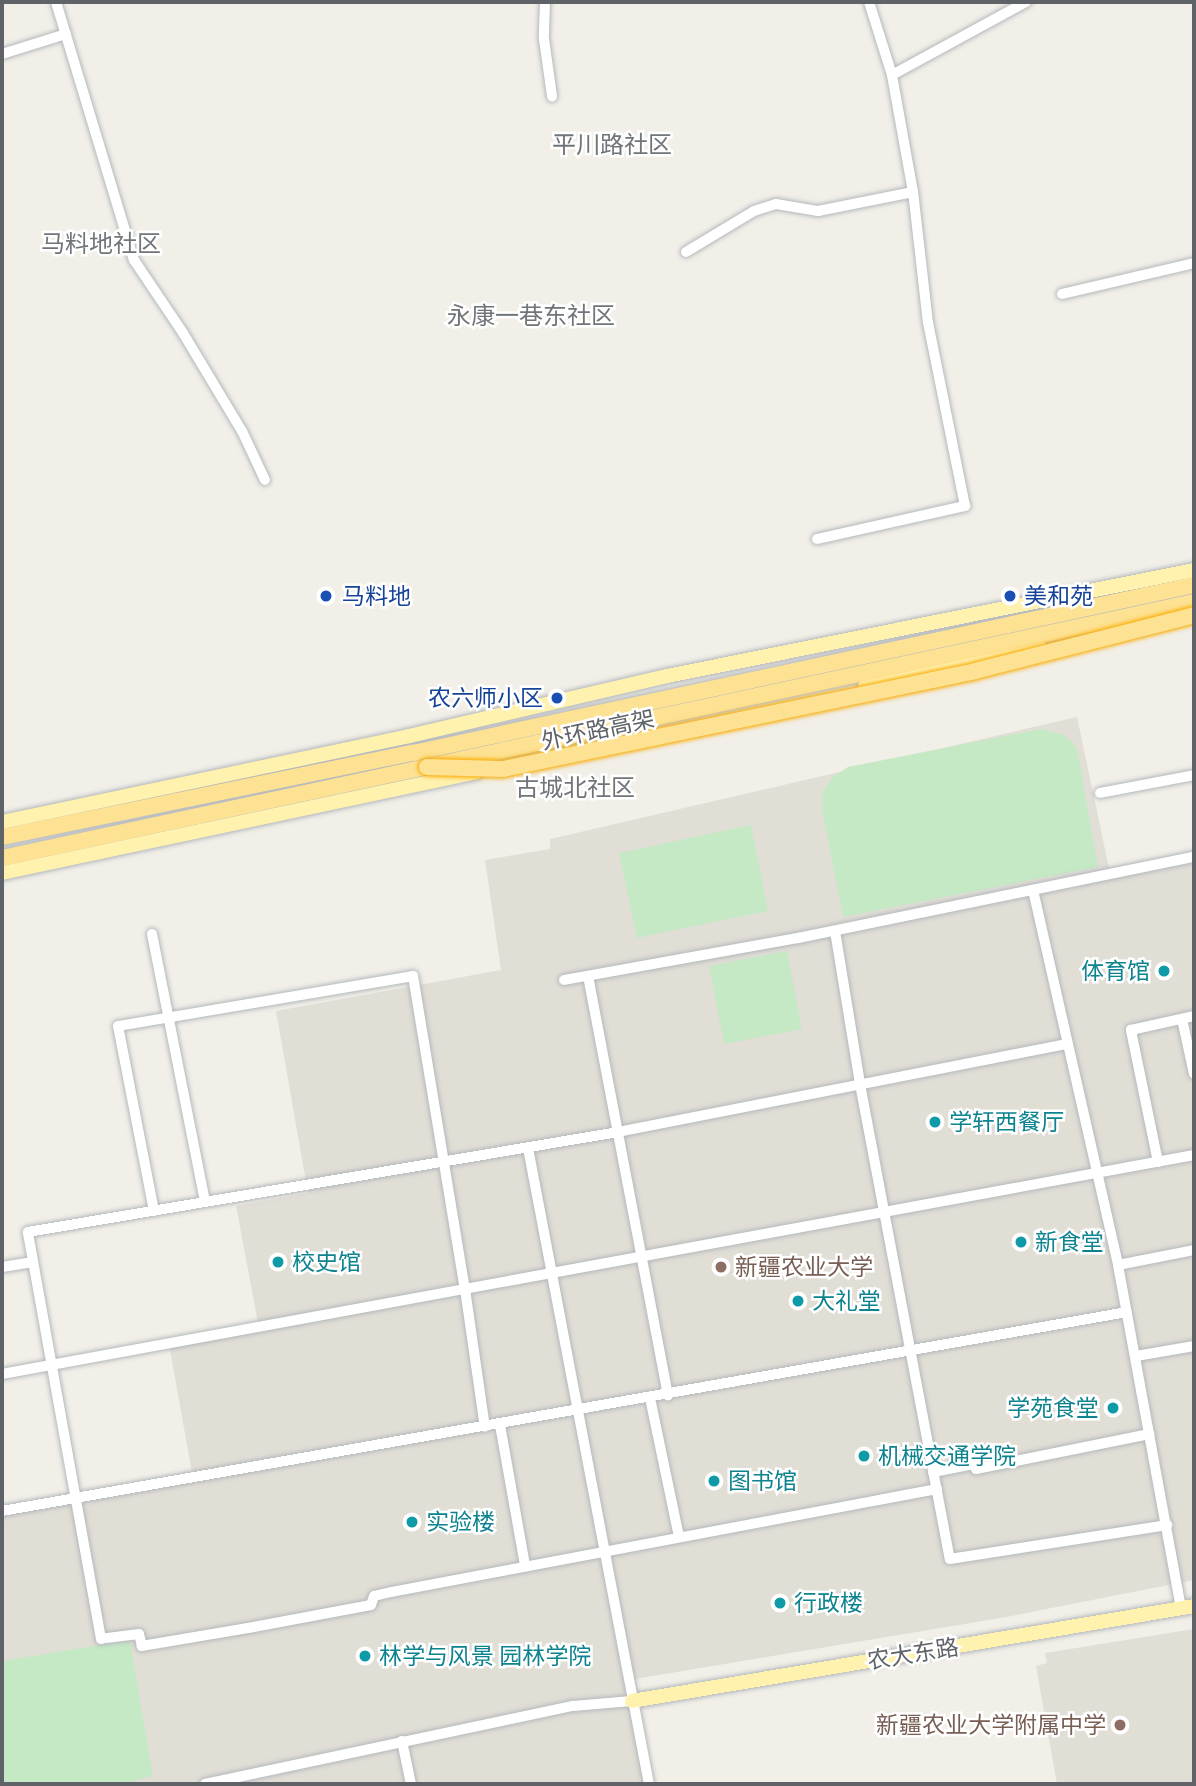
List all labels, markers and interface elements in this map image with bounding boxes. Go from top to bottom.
district label: 平川路社区 [552,131,672,159]
district label: 马料地社区 [41,230,161,258]
district label: 永康一巷东社区 [447,302,615,330]
place label: 马料地 [342,582,411,610]
place label: 美和苑 [1024,582,1093,610]
marker: 马料地 [316,586,336,606]
marker: 美和苑 [1002,588,1018,604]
place label: 农六师小区 [428,684,543,712]
marker: 农六师小区 [549,690,565,706]
street label: 外环路高架 [539,705,657,755]
district label: 古城北社区 [515,774,635,802]
place label: 体育馆 [1081,957,1150,985]
marker: 体育馆 [1156,963,1172,979]
place label: 学轩西餐厅 [949,1108,1064,1136]
marker: 学轩西餐厅 [927,1114,943,1130]
place label: 新食堂 [1035,1228,1104,1256]
marker: 新食堂 [1013,1234,1029,1250]
place label: 校史馆 [292,1248,361,1276]
place label: 新疆农业大学 [735,1253,873,1281]
marker: 校史馆 [270,1254,286,1270]
marker: 新疆农业大学 [713,1259,729,1275]
place label: 大礼堂 [812,1287,881,1315]
marker: 大礼堂 [790,1293,806,1309]
place label: 学苑食堂 [1007,1394,1099,1422]
marker: 学苑食堂 [1105,1400,1121,1416]
place label: 机械交通学院 [878,1442,1016,1470]
marker: 机械交通学院 [856,1448,872,1464]
place label: 图书馆 [728,1467,797,1495]
marker: 图书馆 [706,1473,722,1489]
place label: 实验楼 [426,1508,495,1536]
marker: 实验楼 [404,1514,420,1530]
place label: 行政楼 [794,1589,863,1617]
marker: 行政楼 [772,1595,788,1611]
street label: 农大东路 [865,1633,961,1675]
place label: 林学与风景 园林学院 [379,1642,591,1670]
marker: 林学与风景 园林学院 [357,1648,373,1664]
place label: 新疆农业大学附属中学 [876,1711,1106,1739]
marker: 新疆农业大学附属中学 [1112,1717,1128,1733]

